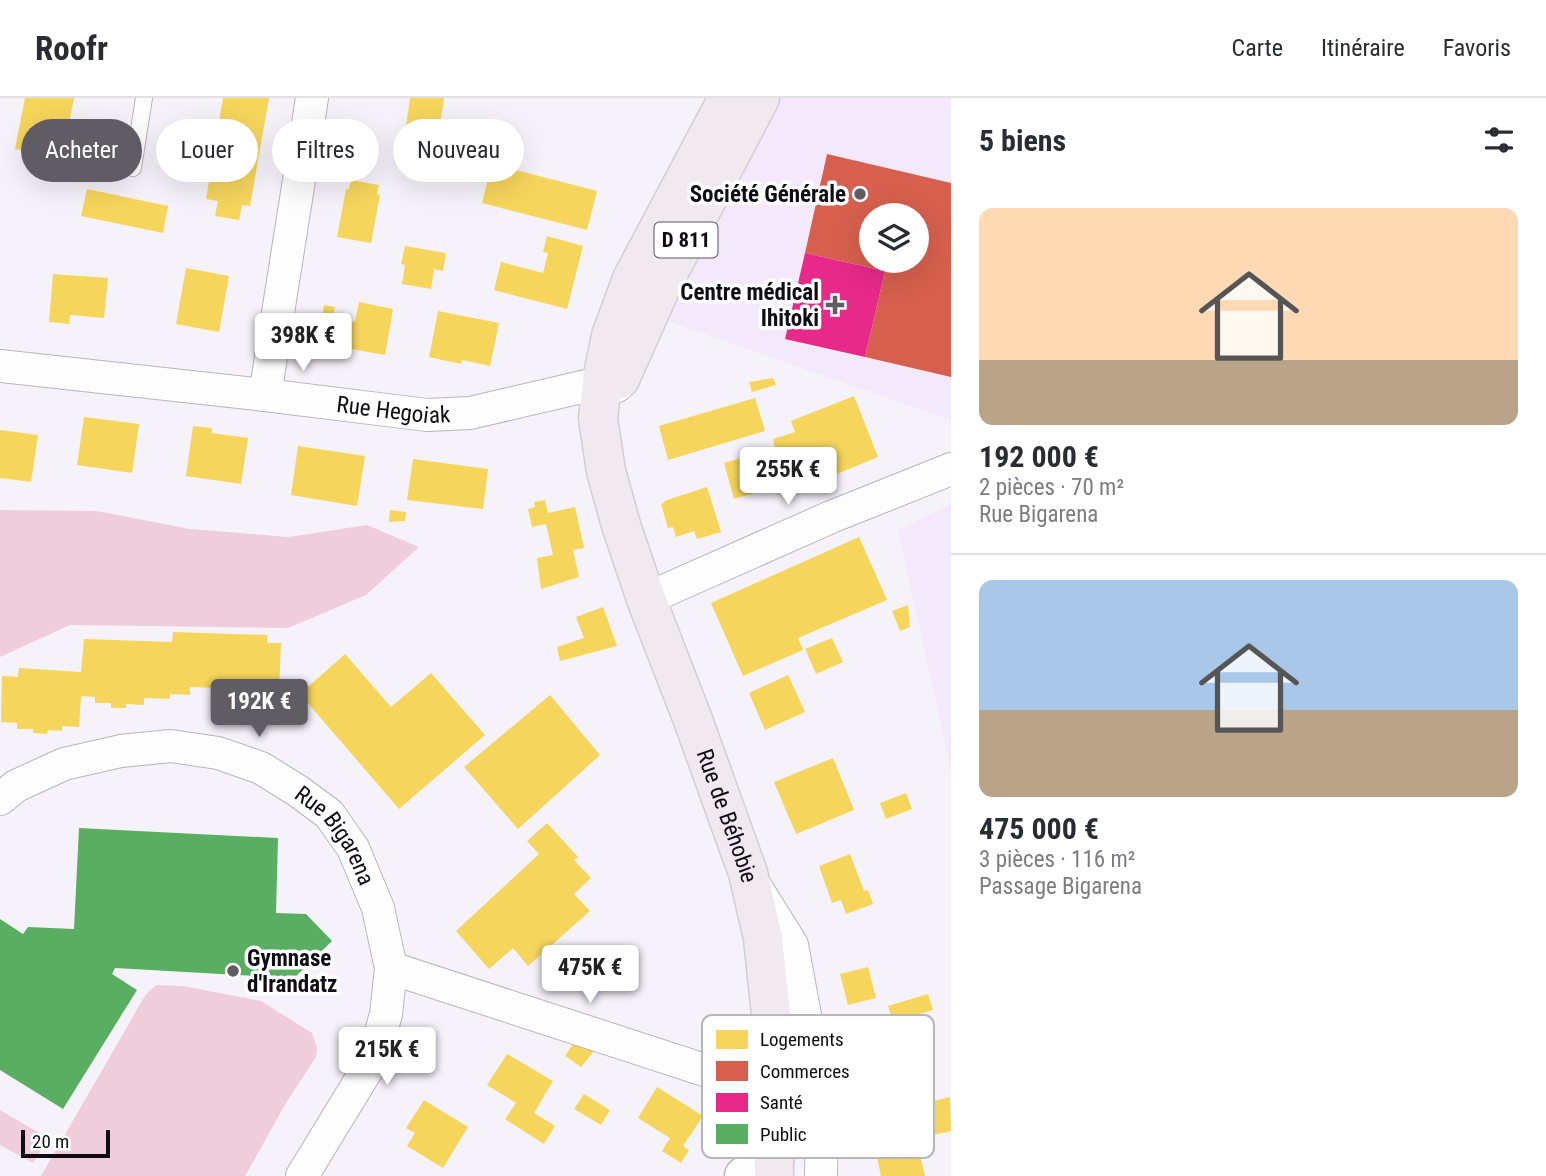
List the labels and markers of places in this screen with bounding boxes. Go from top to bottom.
place label: Société Générale [690,181,846,208]
marker: Société Générale [852,186,868,202]
place label: Centre médical Ihitoki [680,279,819,332]
marker: Centre médical Ihitoki [825,295,845,315]
pin: 398K € [246,314,360,373]
pin: 255K € [731,448,845,507]
pin: 192K € [202,680,316,739]
place label: Gymnase d'Irandatz [247,945,337,998]
pin: 475K € [533,946,647,1005]
marker: Gymnase d'Irandatz [225,963,241,979]
pin: 215K € [330,1028,444,1087]

